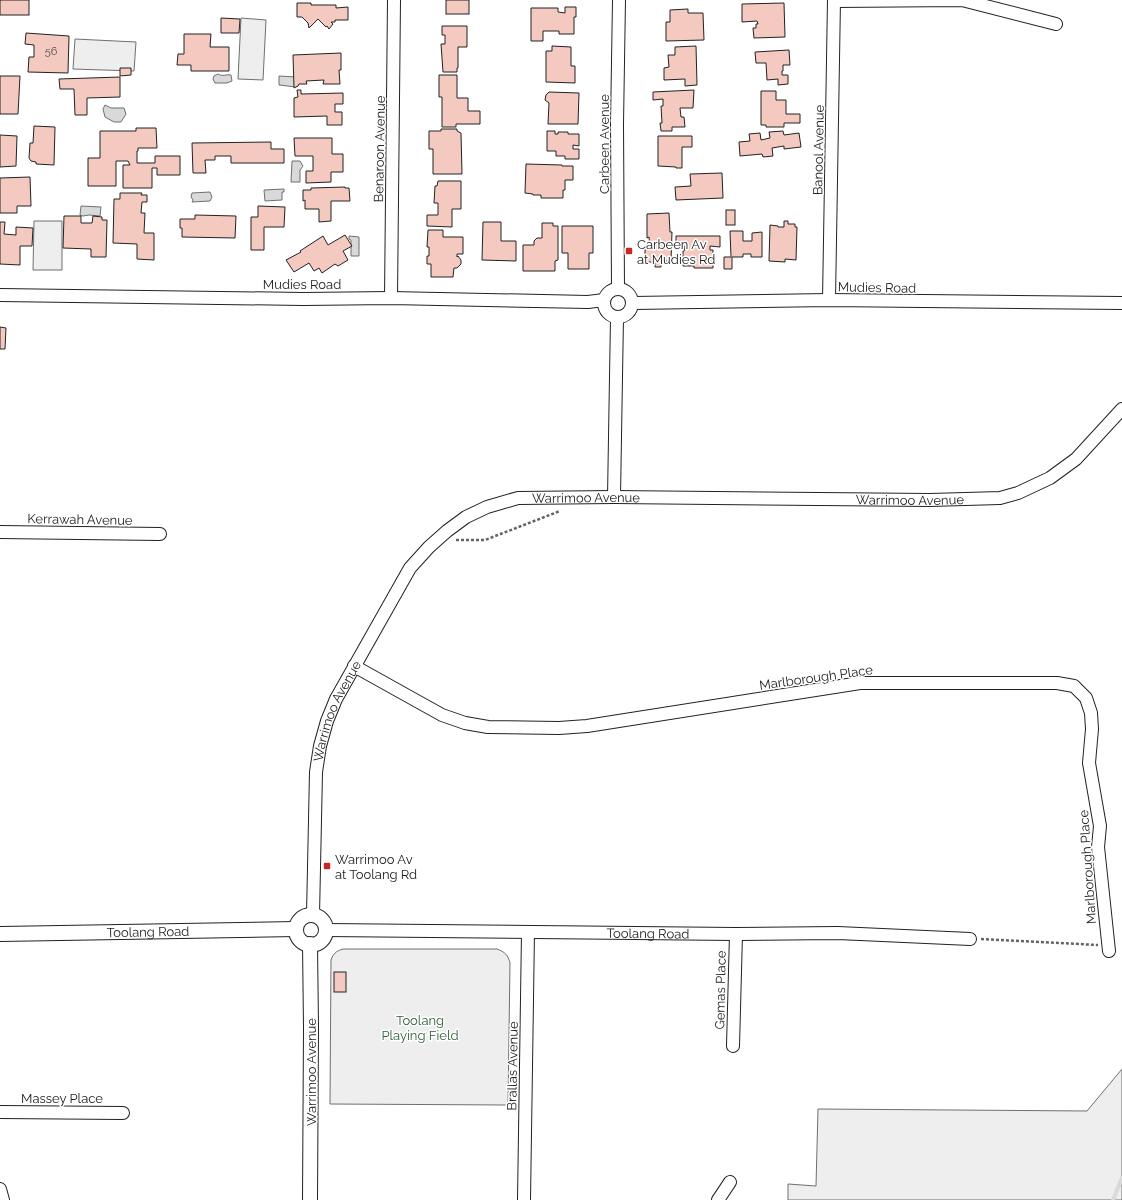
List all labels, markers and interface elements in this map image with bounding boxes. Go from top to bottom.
house number: 56 [45,45,58,58]
street label: Carbeen Avenue [597,94,612,194]
street label: Benaroon Avenue [371,95,388,203]
street label: Banool Avenue [810,104,827,195]
place label: Carbeen Av at Mudies Rd [637,237,715,267]
marker: Carbeen Av at Mudies Rd [624,246,634,256]
street label: Mudies Road [263,277,341,292]
street label: Mudies Road [838,279,916,296]
street label: Warrimoo Avenue [532,490,640,506]
street label: Warrimoo Avenue [856,492,965,508]
street label: Kerrawah Avenue [27,511,133,528]
street label: Warrimoo Avenue [311,658,364,762]
street label: Marlborough Place [758,662,874,693]
street label: Marlborough Place [1076,809,1099,925]
place label: Warrimoo Av at Toolang Rd [335,852,417,882]
marker: Warrimoo Av at Toolang Rd [322,861,332,871]
street label: Toolang Road [106,924,190,940]
street label: Toolang Road [607,926,689,942]
street label: Gemas Place [712,950,729,1030]
park label: Toolang Playing Field [381,1013,459,1043]
street label: Warrimoo Avenue [304,1018,319,1126]
street label: Brallas Avenue [504,1021,521,1111]
street label: Massey Place [21,1091,103,1106]

